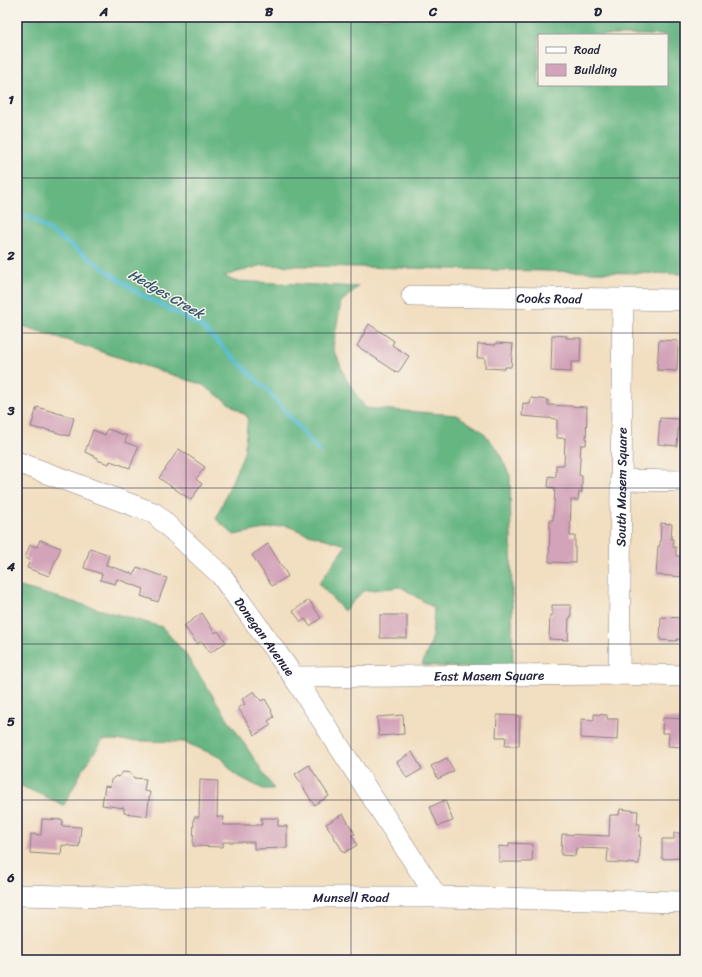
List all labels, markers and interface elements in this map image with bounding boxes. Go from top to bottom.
text: A [99,0,108,23]
text: B [265,0,274,23]
text: C [428,0,438,23]
text: D [594,0,602,23]
legend [538,34,668,86]
text: Road [574,39,601,61]
text: Building [574,59,617,81]
text: 1 [8,88,14,111]
text: 2 [6,244,15,267]
water label: Hedges Creek [123,262,210,327]
street label: Cooks Road [516,286,583,310]
text: 3 [6,399,15,422]
street label: South Masem Square [609,427,633,547]
text: 4 [6,555,16,578]
street label: Donegan Avenue [228,592,301,681]
street label: East Masem Square [434,663,544,687]
text: 5 [7,710,15,733]
text: 6 [6,866,15,889]
street label: Munsell Road [313,886,390,909]

